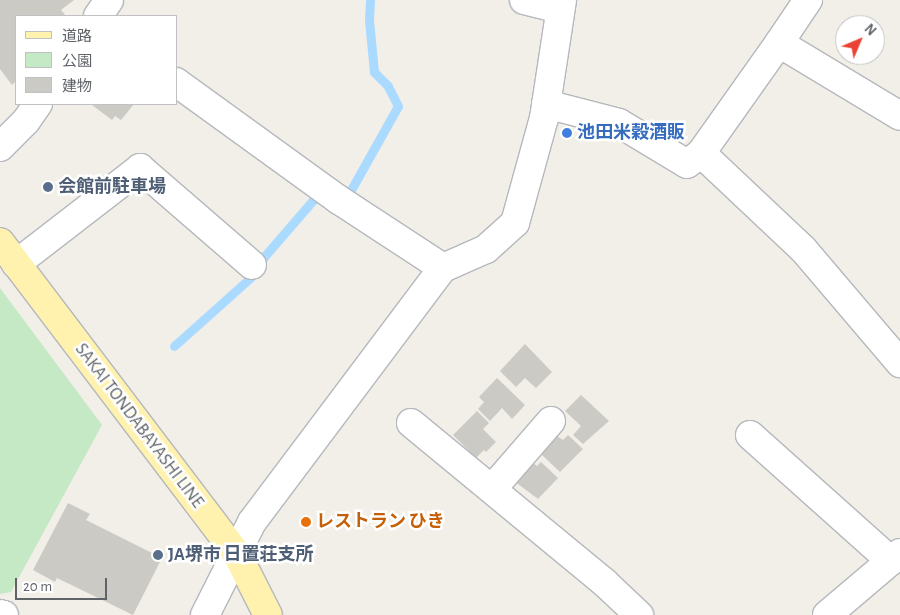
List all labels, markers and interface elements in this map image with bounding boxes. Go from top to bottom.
legend [15,15,178,105]
north arrow [835,15,885,65]
text: N [862,22,878,38]
text: 道路 [62,29,92,44]
text: 公園 [62,54,92,69]
text: 建物 [62,79,92,94]
place label: 池田米穀酒販 [577,122,685,144]
marker: 池田米穀酒販 [561,127,573,139]
place label: 会館前駐車場 [58,176,166,198]
marker: 会館前駐車場 [42,181,54,193]
street label: SAKAI TONDABAYASHI LINE [70,339,208,513]
place label: レストラン ひき [316,511,445,533]
marker: レストラン ひき [300,516,312,528]
place label: JA堺市 日置荘支所 [168,544,314,566]
marker: JA堺市 日置荘支所 [152,549,164,561]
scale bar [18,568,110,600]
text: 20 m [23,579,52,594]

